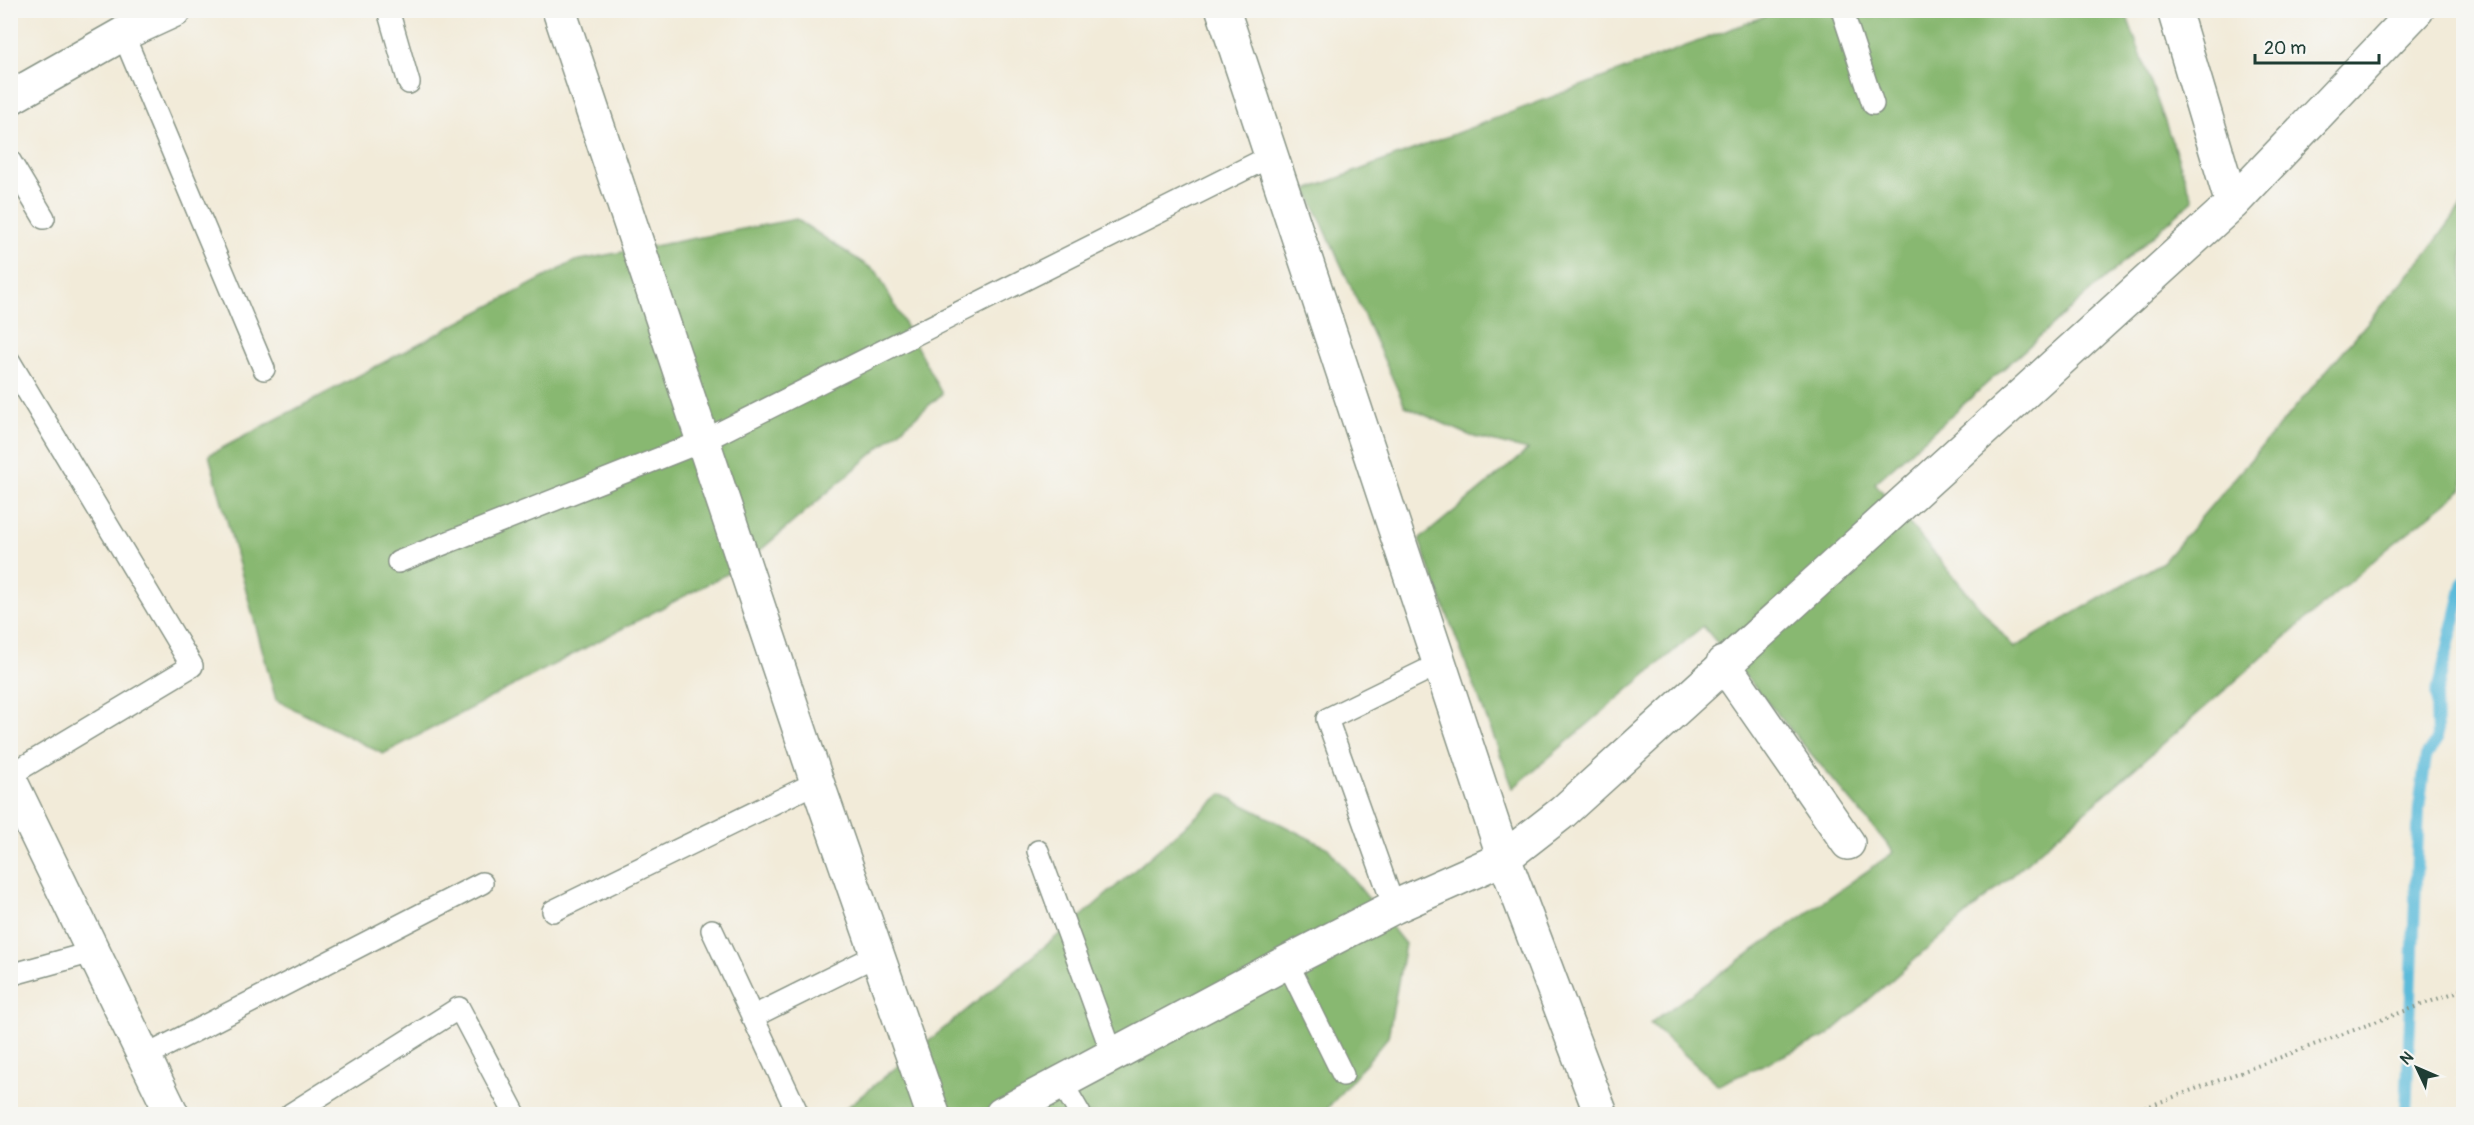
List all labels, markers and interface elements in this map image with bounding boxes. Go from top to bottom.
scale bar [2255,27,2380,65]
text: 20 m [2264,37,2306,60]
north arrow [2387,1038,2447,1098]
text: N [2396,1047,2418,1069]

